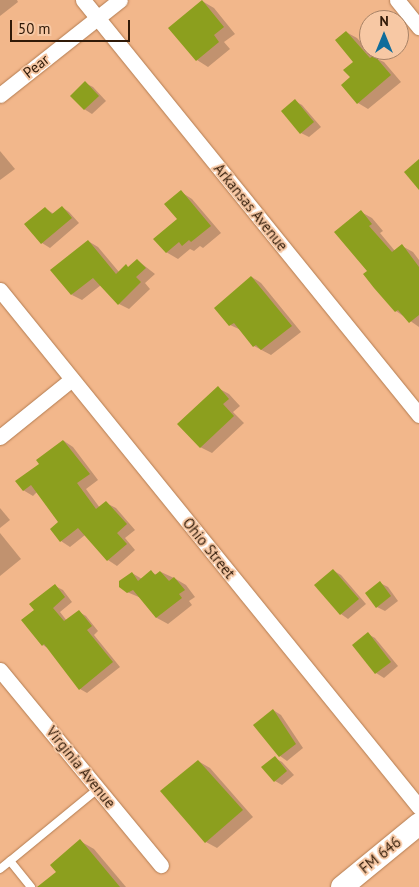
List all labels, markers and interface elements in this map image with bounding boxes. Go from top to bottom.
scale bar [12,10,132,42]
north arrow [359,10,409,60]
text: N [379,12,389,30]
text: 50 m [18,19,51,38]
street label: Pear [19,50,53,82]
street label: Arkansas Avenue [210,160,292,254]
street label: Ohio Street [179,514,239,582]
street label: Virginia Avenue [42,722,120,812]
street label: FM 646 [356,833,404,877]

